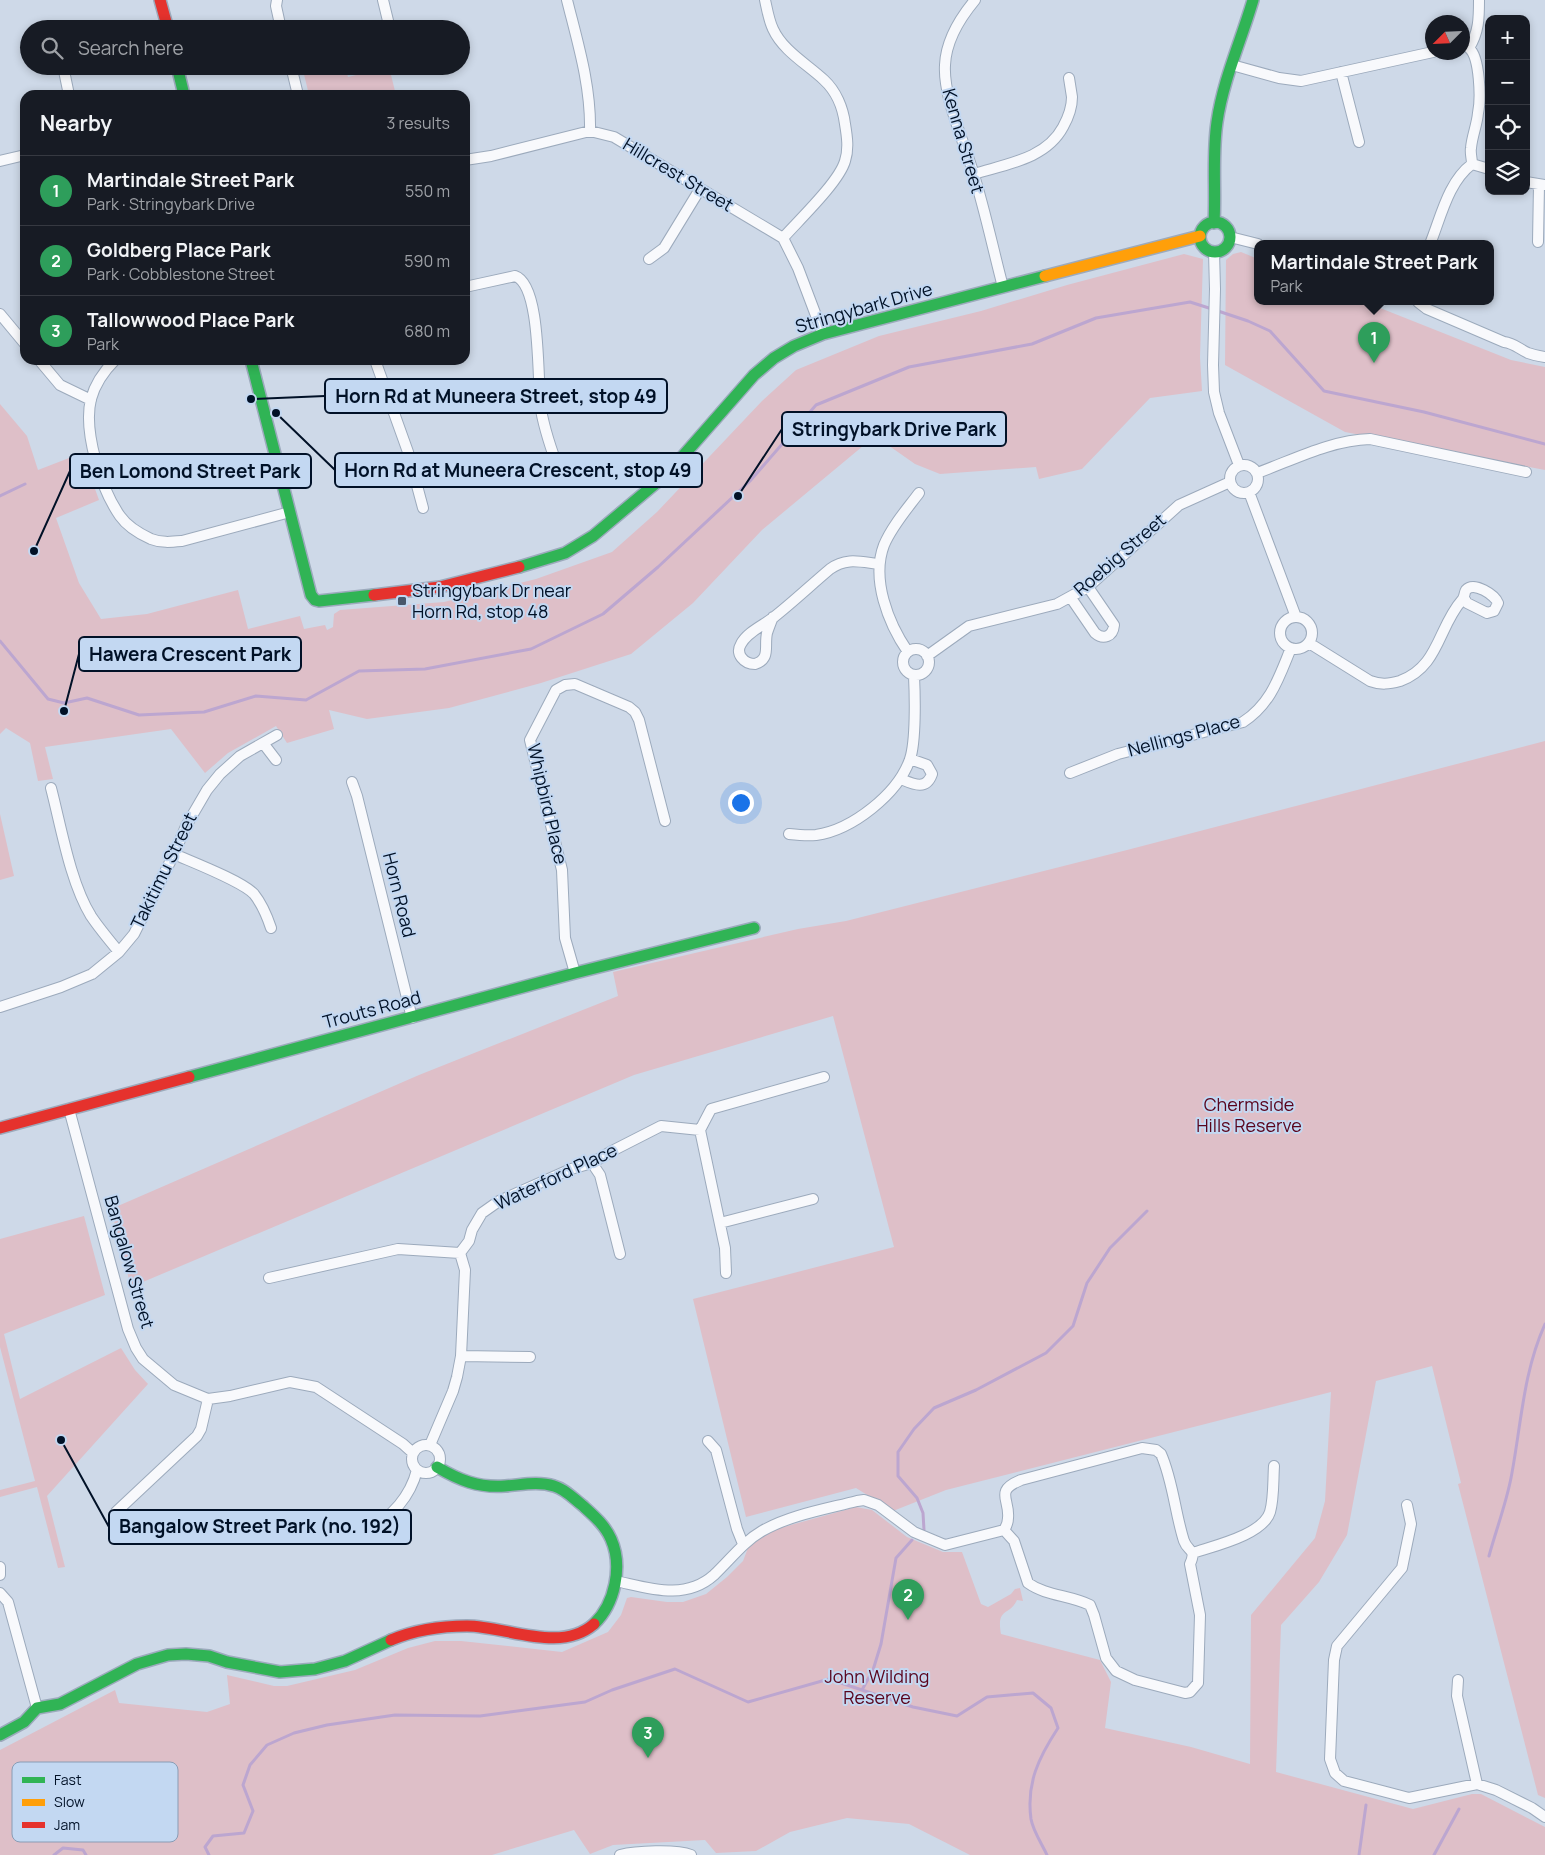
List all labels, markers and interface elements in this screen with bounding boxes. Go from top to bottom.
north arrow [1425,15,1470,60]
map controls [1485,15,1530,195]
button: + [1485,15,1530,60]
search box [20,20,470,75]
icon: search [38,34,66,62]
text: Search here [78,35,184,61]
button: − [1485,60,1530,105]
street label: Kenna Street [938,85,990,196]
button: locate [1485,105,1530,150]
text: Nearby [40,109,112,137]
text: 3 results [387,112,450,134]
street label: Hillcrest Street [619,132,738,217]
button: layers [1485,150,1530,195]
text: Martindale Street Park [87,167,294,193]
text: 1 [52,180,60,202]
text: 550 m [405,180,450,202]
text: Park · Stringybark Drive [87,193,255,215]
text: Goldberg Place Park [87,237,270,263]
popup [1254,240,1494,305]
text: Martindale Street Park [1271,249,1477,275]
text: 2 [51,250,61,272]
text: 590 m [404,250,450,272]
text: Park · Cobblestone Street [87,263,275,285]
text: Park [1271,275,1302,297]
street label: Stringybark Drive [792,276,935,338]
text: Tallowwood Place Park [87,307,294,333]
text: 3 [51,320,61,342]
text: 680 m [404,320,450,342]
pin: 1 [1358,322,1390,363]
text: Park [87,333,119,355]
callout: Horn Rd at Muneera Street, stop 49 [325,379,667,413]
text: Horn Rd at Muneera Street, stop 49 [335,383,657,409]
callout: Stringybark Drive Park [782,412,1006,446]
text: Stringybark Drive Park [792,416,997,442]
callout: Horn Rd at Muneera Crescent, stop 49 [335,453,702,487]
callout: Ben Lomond Street Park [70,454,311,488]
text: Horn Rd at Muneera Crescent, stop 49 [344,457,692,483]
text: Ben Lomond Street Park [80,458,301,484]
street label: Roebig Street [1068,508,1170,601]
place label: Stringybark Dr near Horn Rd, stop 48 [412,578,572,623]
marker: Stringybark Dr near Horn Rd, stop 48 [396,595,408,607]
callout: Hawera Crescent Park [79,637,301,671]
text: Hawera Crescent Park [89,641,292,667]
street label: Nellings Place [1125,709,1242,762]
street label: Whipbird Place [522,741,574,866]
your location [728,790,754,816]
street label: Takitimu Street [125,808,202,933]
street label: Horn Road [378,850,422,940]
street label: Trouts Road [320,984,423,1034]
park label: Chermside Hills Reserve [1196,1092,1302,1137]
street label: Waterford Place [490,1137,621,1215]
street label: Bangalow Street [100,1192,160,1331]
callout: Bangalow Street Park (no. 192) [109,1510,411,1544]
text: Bangalow Street Park (no. 192) [119,1513,401,1539]
pin: 2 [892,1579,924,1620]
park label: John Wilding Reserve [824,1664,930,1709]
pin: 3 [632,1717,664,1758]
legend [12,1762,178,1842]
text: Fast [54,1770,82,1789]
text: Slow [54,1792,85,1811]
text: Jam [54,1815,80,1834]

